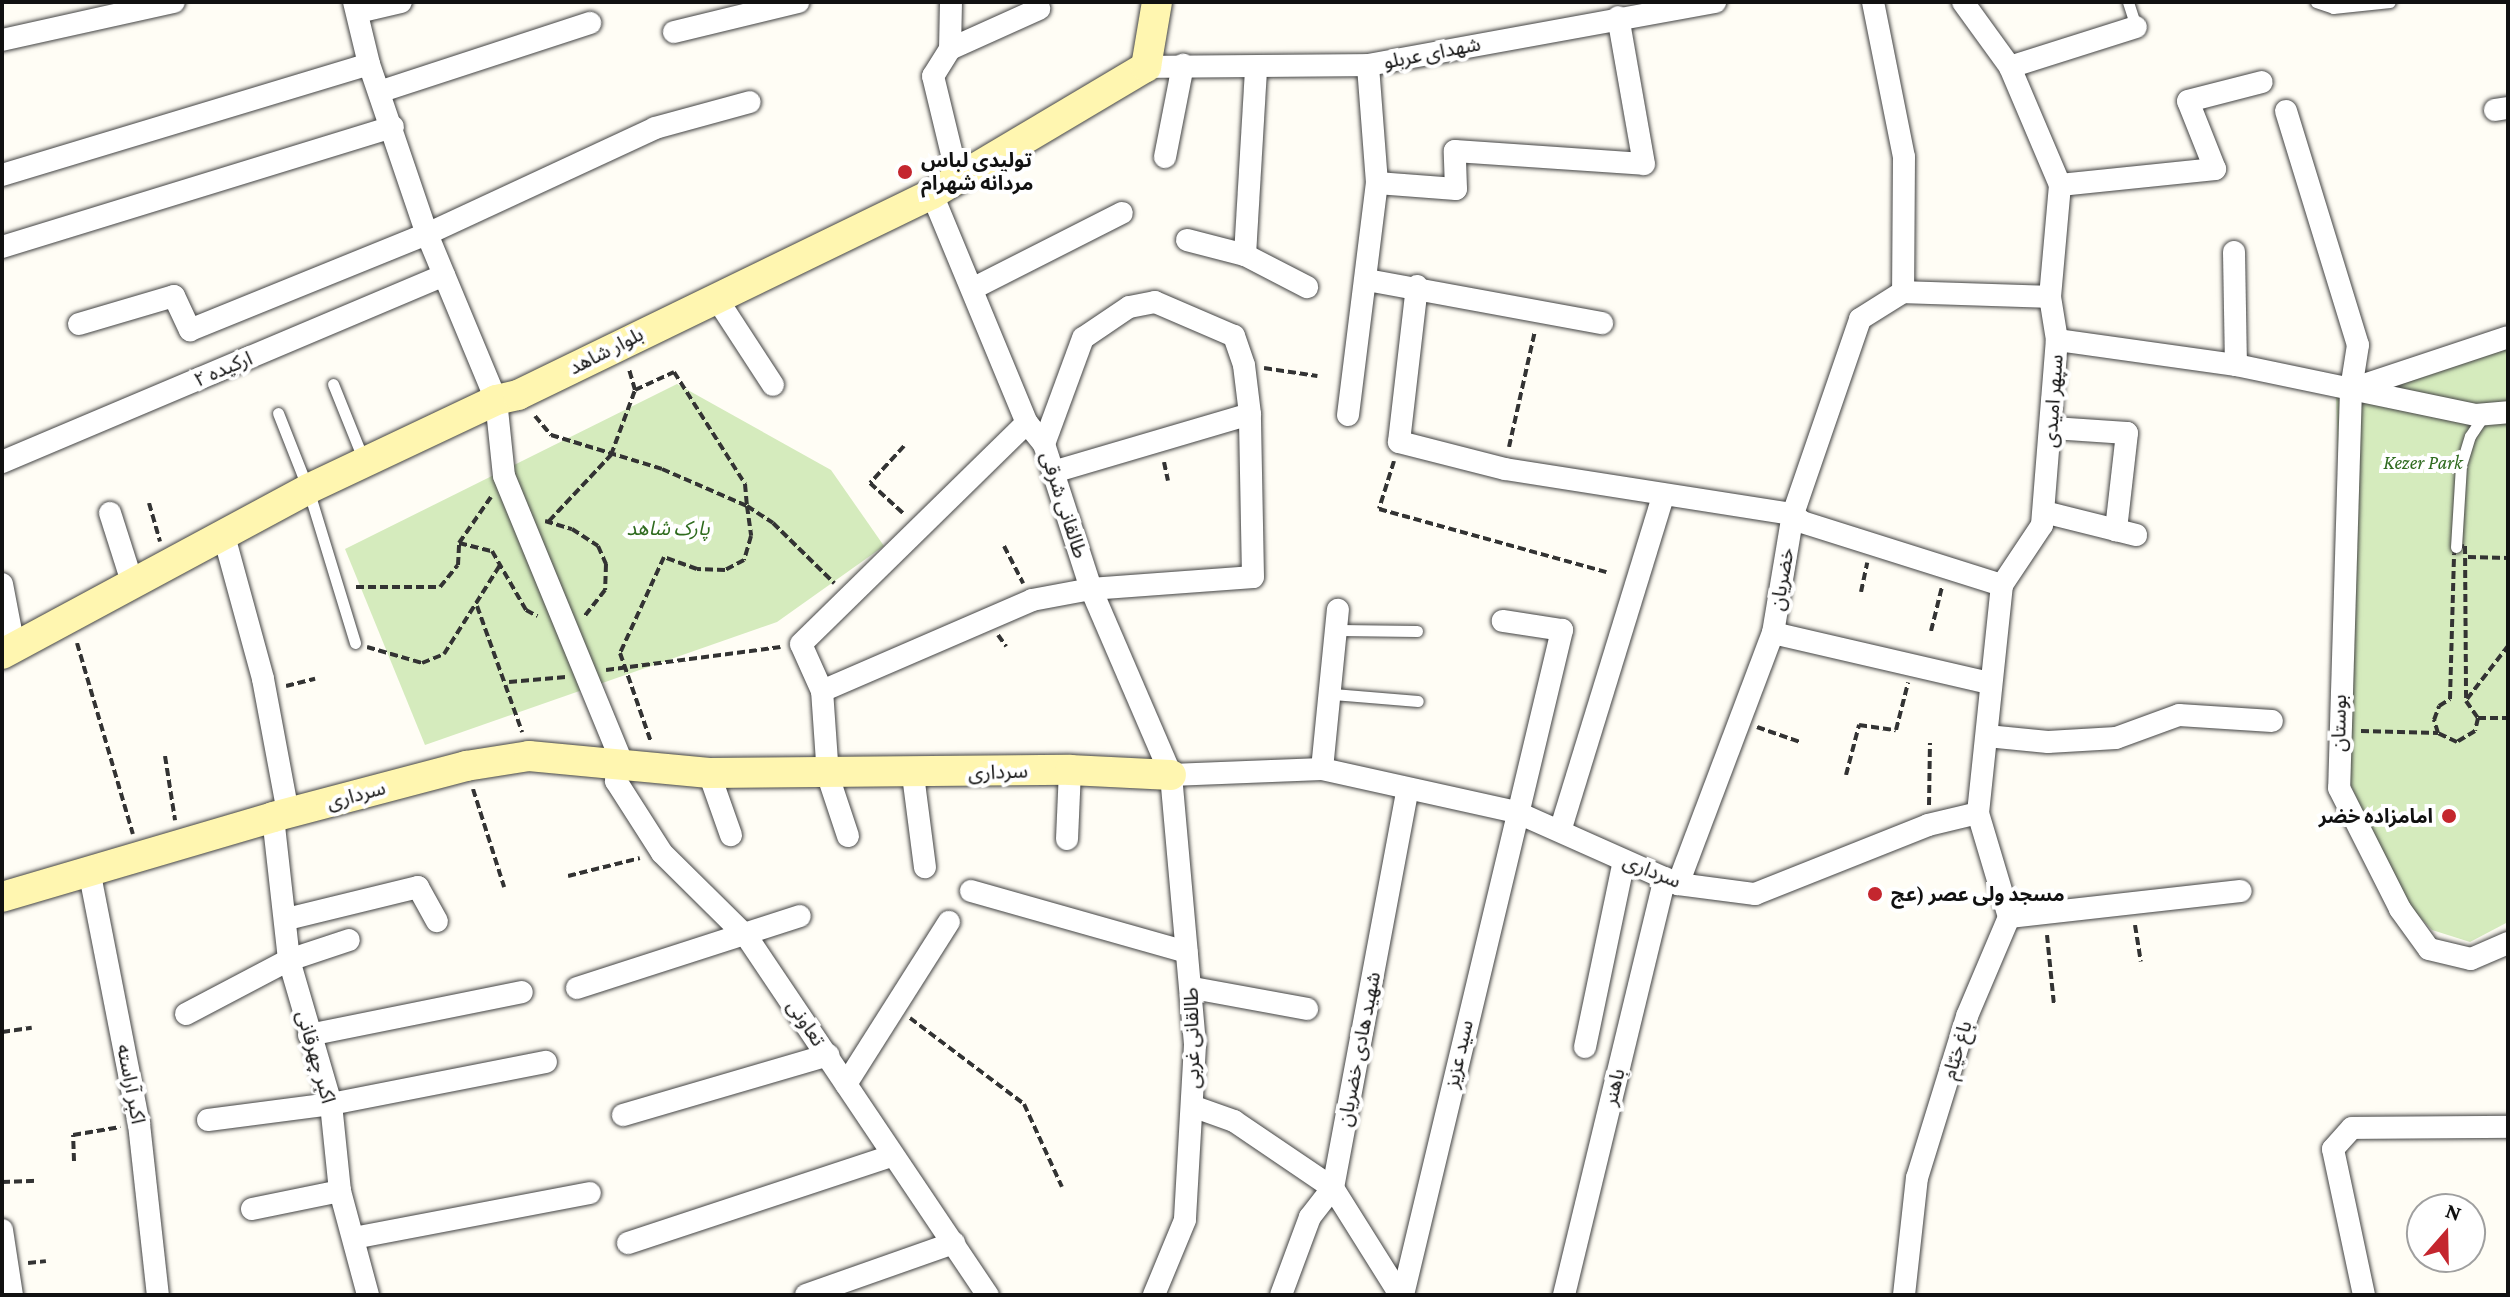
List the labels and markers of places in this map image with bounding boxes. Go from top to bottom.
place label: تولیدی لباس مردانه شهرام [921,148,1033,195]
marker: تولیدی لباس مردانه شهرام [896,163,914,181]
place label: امامزاده خضر [2319,804,2433,828]
marker: امامزاده خضر [2440,807,2458,825]
place label: مسجد ولی عصر (عج [1891,882,2065,906]
marker: مسجد ولی عصر (عج [1866,885,1884,903]

